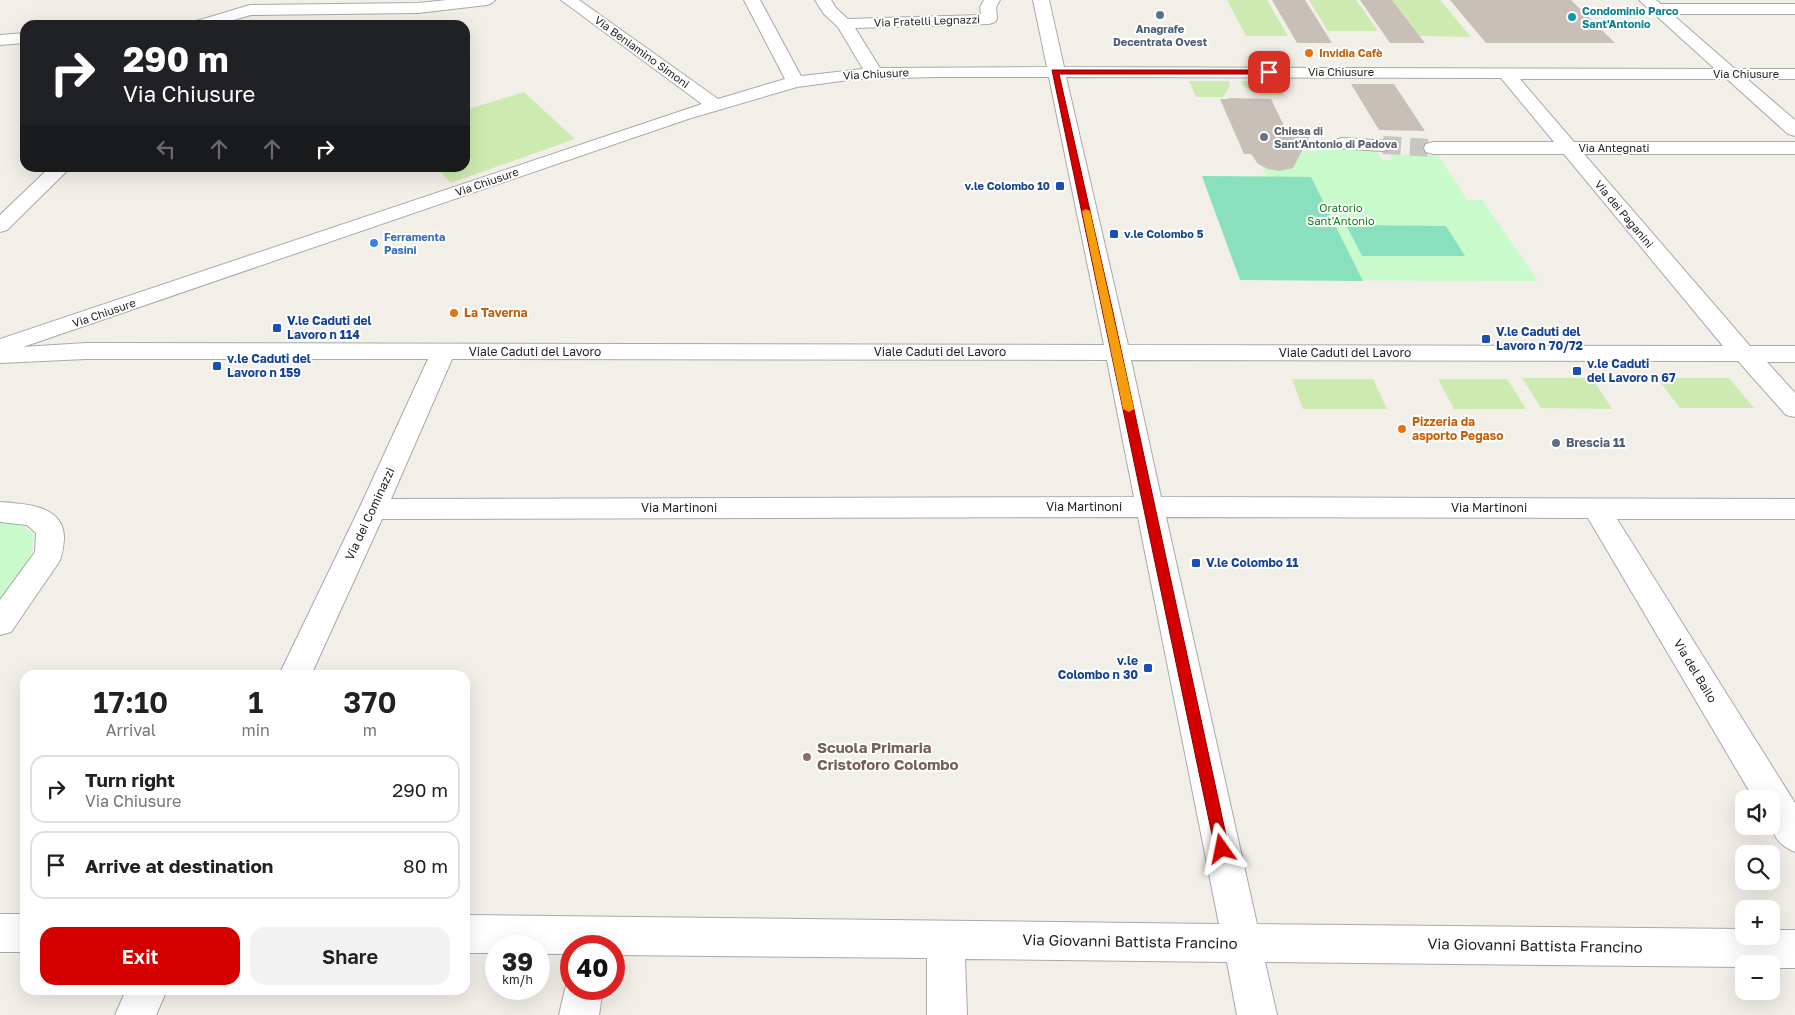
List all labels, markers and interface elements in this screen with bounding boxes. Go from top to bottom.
place label: Condominio Parco Sant'Antonio [1582,4,1679,30]
marker: Anagrafe Decentrata Ovest [1154,9,1166,21]
marker: Condominio Parco Sant'Antonio [1566,11,1578,23]
street label: Via Fratelli Legnazzi [874,12,980,29]
street label: Via Beniamino Simoni [592,13,692,90]
place label: Anagrafe Decentrata Ovest [1113,22,1208,48]
text: 290 m [123,38,229,80]
icon: right [40,40,105,105]
place label: Invidia Cafè [1319,46,1383,59]
marker: Invidia Cafè [1303,47,1315,59]
pin [1248,51,1290,93]
icon: arrive [1255,58,1283,86]
street label: Via Chiusure [843,65,909,82]
street label: Via Chiusure [1308,65,1374,78]
street label: Via Chiusure [1713,67,1779,80]
text: Via Chiusure [123,80,255,107]
place label: Chiesa di Sant'Antonio di Padova [1274,124,1397,150]
marker: Chiesa di Sant'Antonio di Padova [1258,131,1270,143]
icon: left [152,135,180,163]
icon: ahead [205,135,233,163]
icon: ahead [258,135,286,163]
icon: right [311,135,339,163]
street label: Via Antegnati [1578,141,1650,154]
street label: Via Chiusure [453,165,520,198]
street label: Via dei Paganini [1592,177,1656,250]
place label: v.le Colombo 10 [965,179,1050,192]
marker: v.le Colombo 10 [1054,180,1066,192]
park label: Oratorio Sant'Antonio [1307,201,1375,227]
place label: v.le Colombo 5 [1124,227,1204,240]
marker: v.le Colombo 5 [1108,228,1120,240]
place label: Ferramenta Pasini [384,230,445,256]
marker: Ferramenta Pasini [368,237,380,249]
street label: Via Chiusure [70,296,137,329]
place label: La Taverna [464,305,528,320]
marker: La Taverna [448,307,460,319]
place label: V.le Caduti del Lavoro n 114 [287,313,372,342]
marker: V.le Caduti del Lavoro n 114 [271,322,283,334]
place label: V.le Caduti del Lavoro n 70/72 [1496,324,1583,353]
marker: V.le Caduti del Lavoro n 70/72 [1480,333,1492,345]
street label: Viale Caduti del Lavoro [469,344,601,359]
street label: Viale Caduti del Lavoro [874,344,1006,359]
street label: Viale Caduti del Lavoro [1279,345,1411,360]
place label: v.le Caduti del Lavoro n 159 [227,351,311,380]
place label: v.le Caduti del Lavoro n 67 [1587,356,1676,385]
marker: v.le Caduti del Lavoro n 159 [211,360,223,372]
marker: v.le Caduti del Lavoro n 67 [1571,365,1583,377]
place label: Pizzeria da asporto Pegaso [1412,414,1503,443]
marker: Pizzeria da asporto Pegaso [1396,423,1408,435]
place label: Brescia 11 [1566,435,1625,450]
marker: Brescia 11 [1550,437,1562,449]
street label: Via dei Cominazzi [342,465,398,563]
street label: Via Martinoni [1046,499,1122,514]
street label: Via Martinoni [641,500,717,515]
street label: Via Martinoni [1451,500,1527,515]
place label: V.le Colombo 11 [1206,555,1298,570]
marker: V.le Colombo 11 [1190,557,1202,569]
street label: Via del Bailo [1671,636,1720,705]
place label: v.le Colombo n 30 [1058,653,1138,682]
marker: v.le Colombo n 30 [1142,662,1154,674]
text: 17:10 [93,684,168,720]
text: 1 [248,684,263,720]
text: 370 [343,684,397,720]
text: Arrival [106,720,156,740]
text: min [242,720,270,740]
text: m [363,720,377,740]
place label: Scuola Primaria Cristoforo Colombo [817,738,959,773]
marker: Scuola Primaria Cristoforo Colombo [801,751,813,763]
text: Turn right [85,768,175,791]
icon: right [42,775,70,803]
text: 290 m [392,778,448,801]
map controls [1735,790,1780,1000]
button: sound [1735,790,1780,835]
text: Via Chiusure [85,791,181,811]
position arrow [1195,822,1247,874]
button: search [1735,845,1780,890]
icon: arrive [42,851,70,879]
text: Arrive at destination [85,854,273,877]
text: 80 m [403,854,448,877]
button: + [1735,900,1780,945]
button: Exit [40,927,240,985]
button: Share [250,927,450,985]
street label: Via Giovanni Battista Francino [1022,930,1238,952]
street label: Via Giovanni Battista Francino [1427,934,1643,956]
speed limit sign: 40 [560,935,625,1000]
text: 39 [502,946,533,977]
button: − [1735,955,1780,1000]
text: km/h [502,972,533,987]

